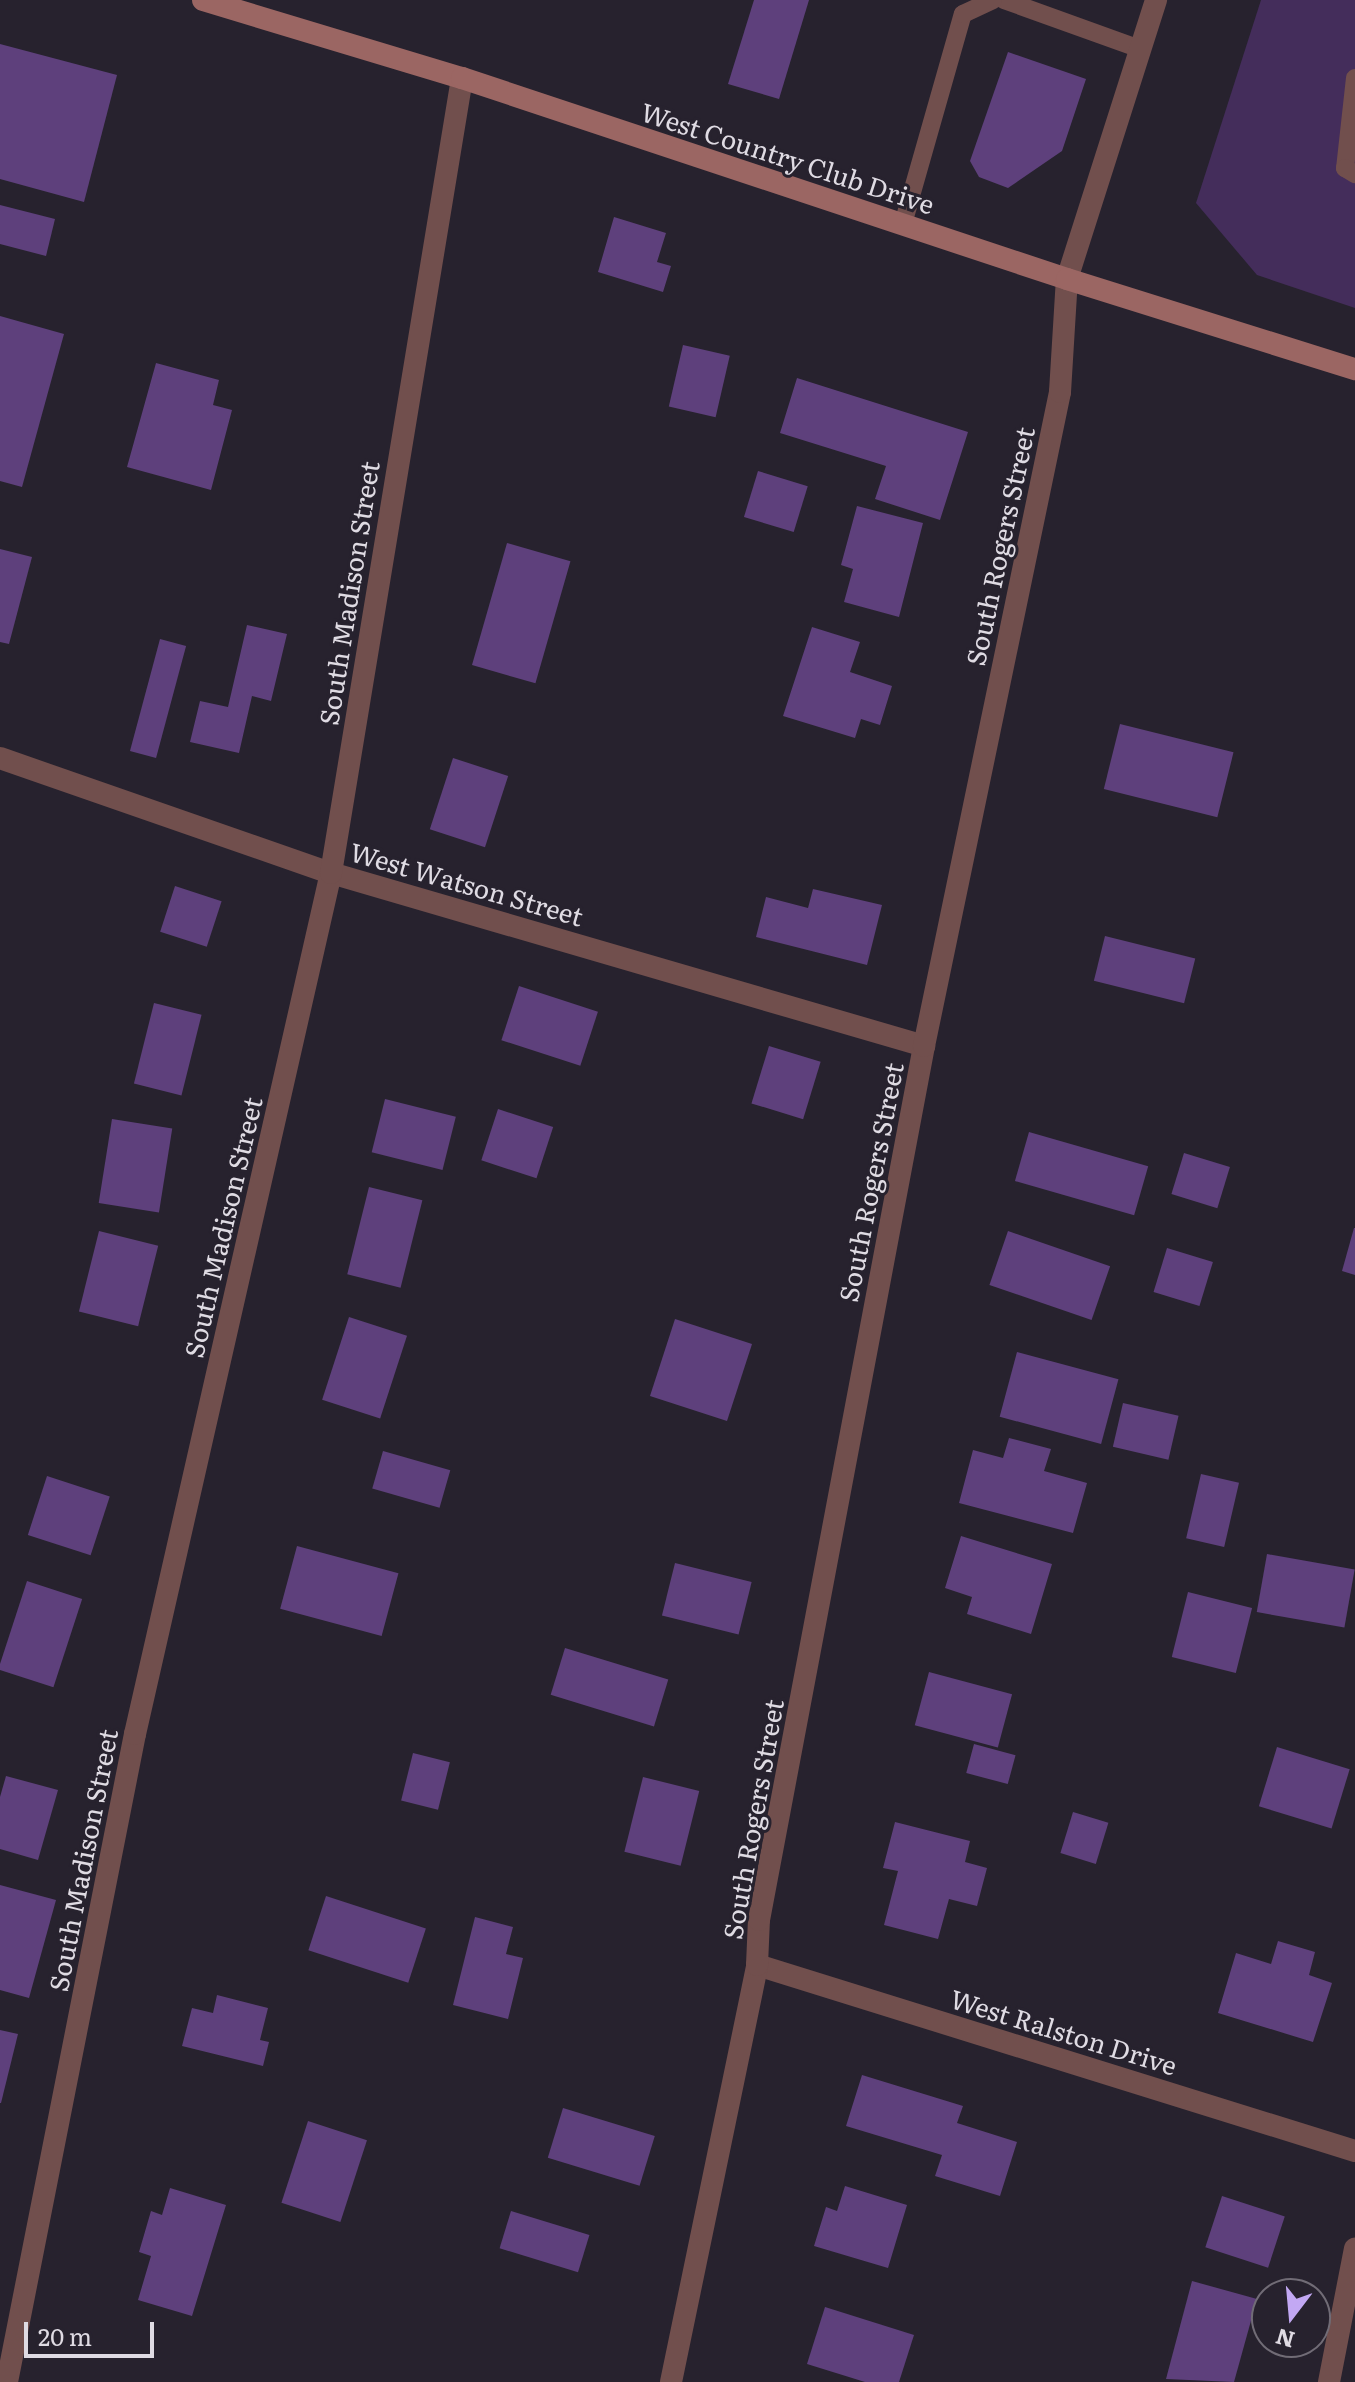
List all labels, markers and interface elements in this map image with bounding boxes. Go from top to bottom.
street label: West Country Club Drive [637,95,939,219]
street label: South Rogers Street [958,424,1040,668]
street label: South Madison Street [312,459,384,727]
street label: West Watson Street [347,835,587,931]
street label: South Rogers Street [831,1060,909,1304]
street label: South Madison Street [177,1094,267,1360]
street label: South Rogers Street [715,1696,789,1942]
street label: South Madison Street [41,1726,123,1994]
street label: West Ralston Drive [947,1982,1181,2080]
north arrow [1251,2278,1331,2358]
scale bar [28,2306,158,2356]
text: 20 m [38,2318,92,2353]
text: N [1271,2321,1298,2358]

